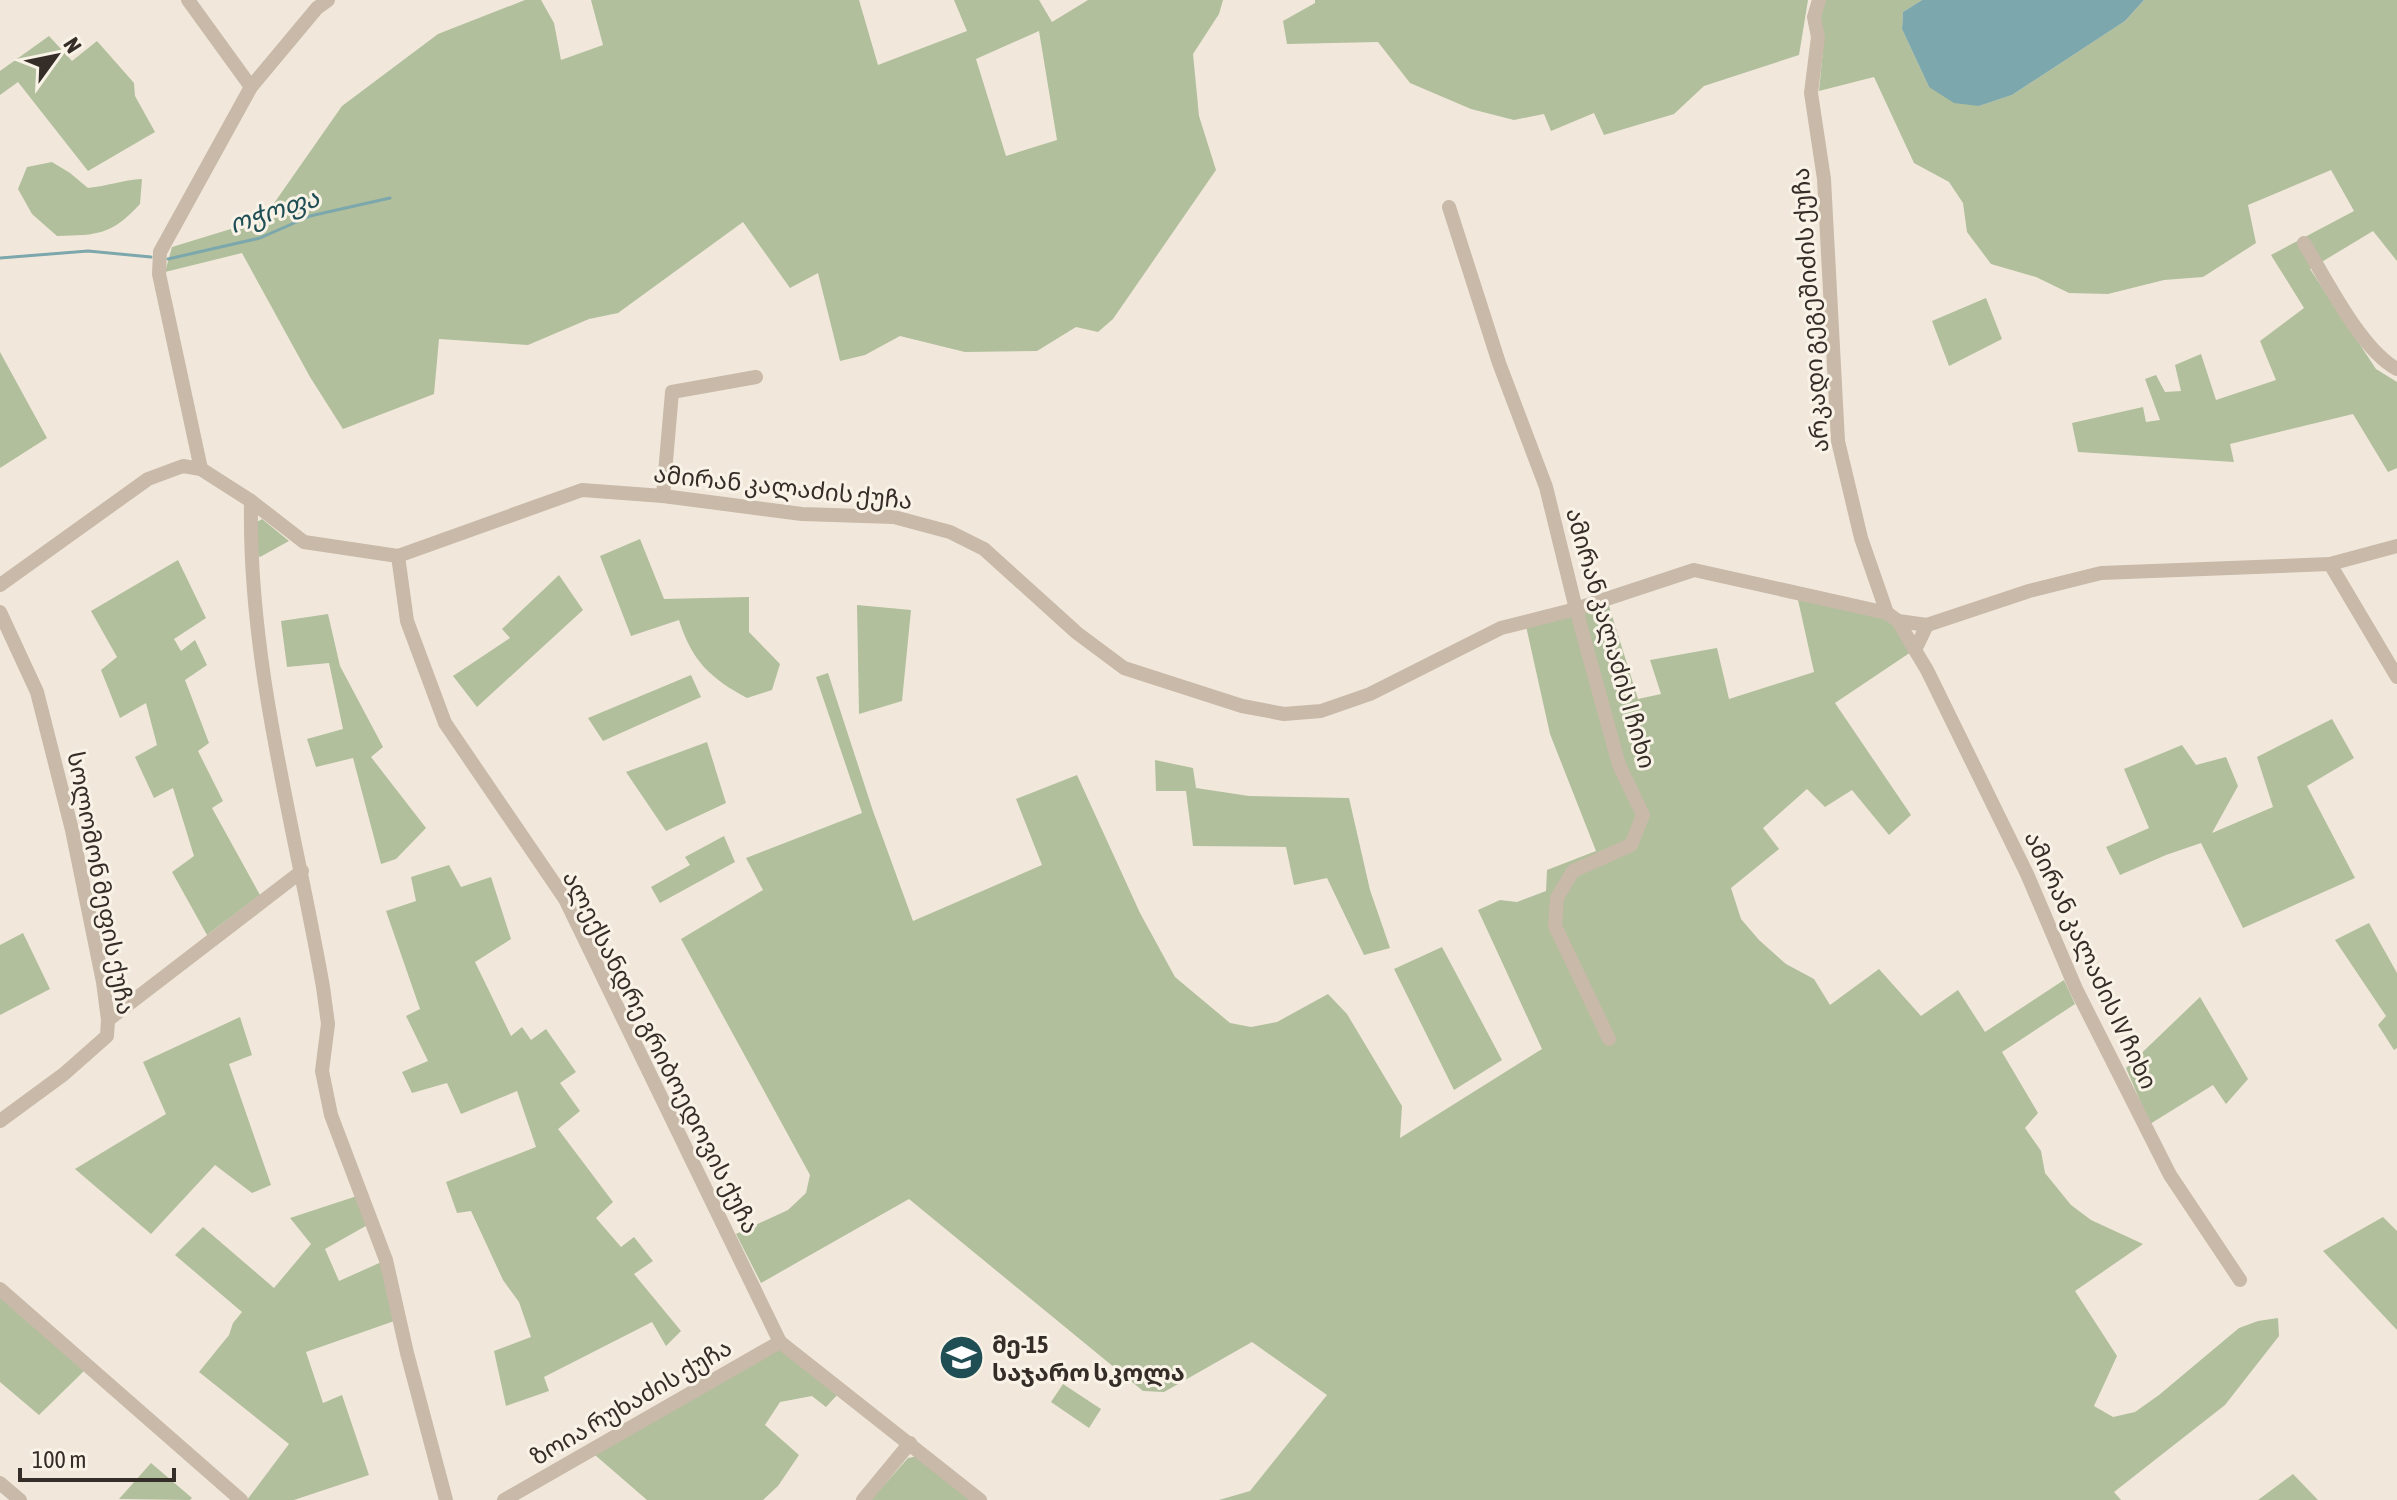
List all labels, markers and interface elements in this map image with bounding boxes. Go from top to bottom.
north arrow [16,16,96,96]
text: N [58,33,87,58]
street label: არკადი გეგეშიძის ქუჩა [1787,167,1834,453]
water label: ოჭოფა [225,182,324,241]
street label: ამირან კალაძის ქუჩა [652,460,914,515]
street label: ამირან კალაძის I ჩიხი [1560,505,1661,772]
street label: სოლომონ მეფის ქუჩა [61,749,140,1017]
street label: ამირან კალაძის IV ჩიხი [2018,827,2163,1094]
street label: ალექსანდრე გრიბოედოვის ქუჩა [557,866,765,1238]
place label: მე-15 საჯარო სკოლა [992,1331,1185,1387]
street label: ზოია რუხაძის ქუჩა [526,1333,737,1471]
school or university icon: მე-15 საჯარო სკოლა [937,1334,985,1382]
scale bar [20,1432,174,1482]
text: 100 m [32,1446,86,1473]

